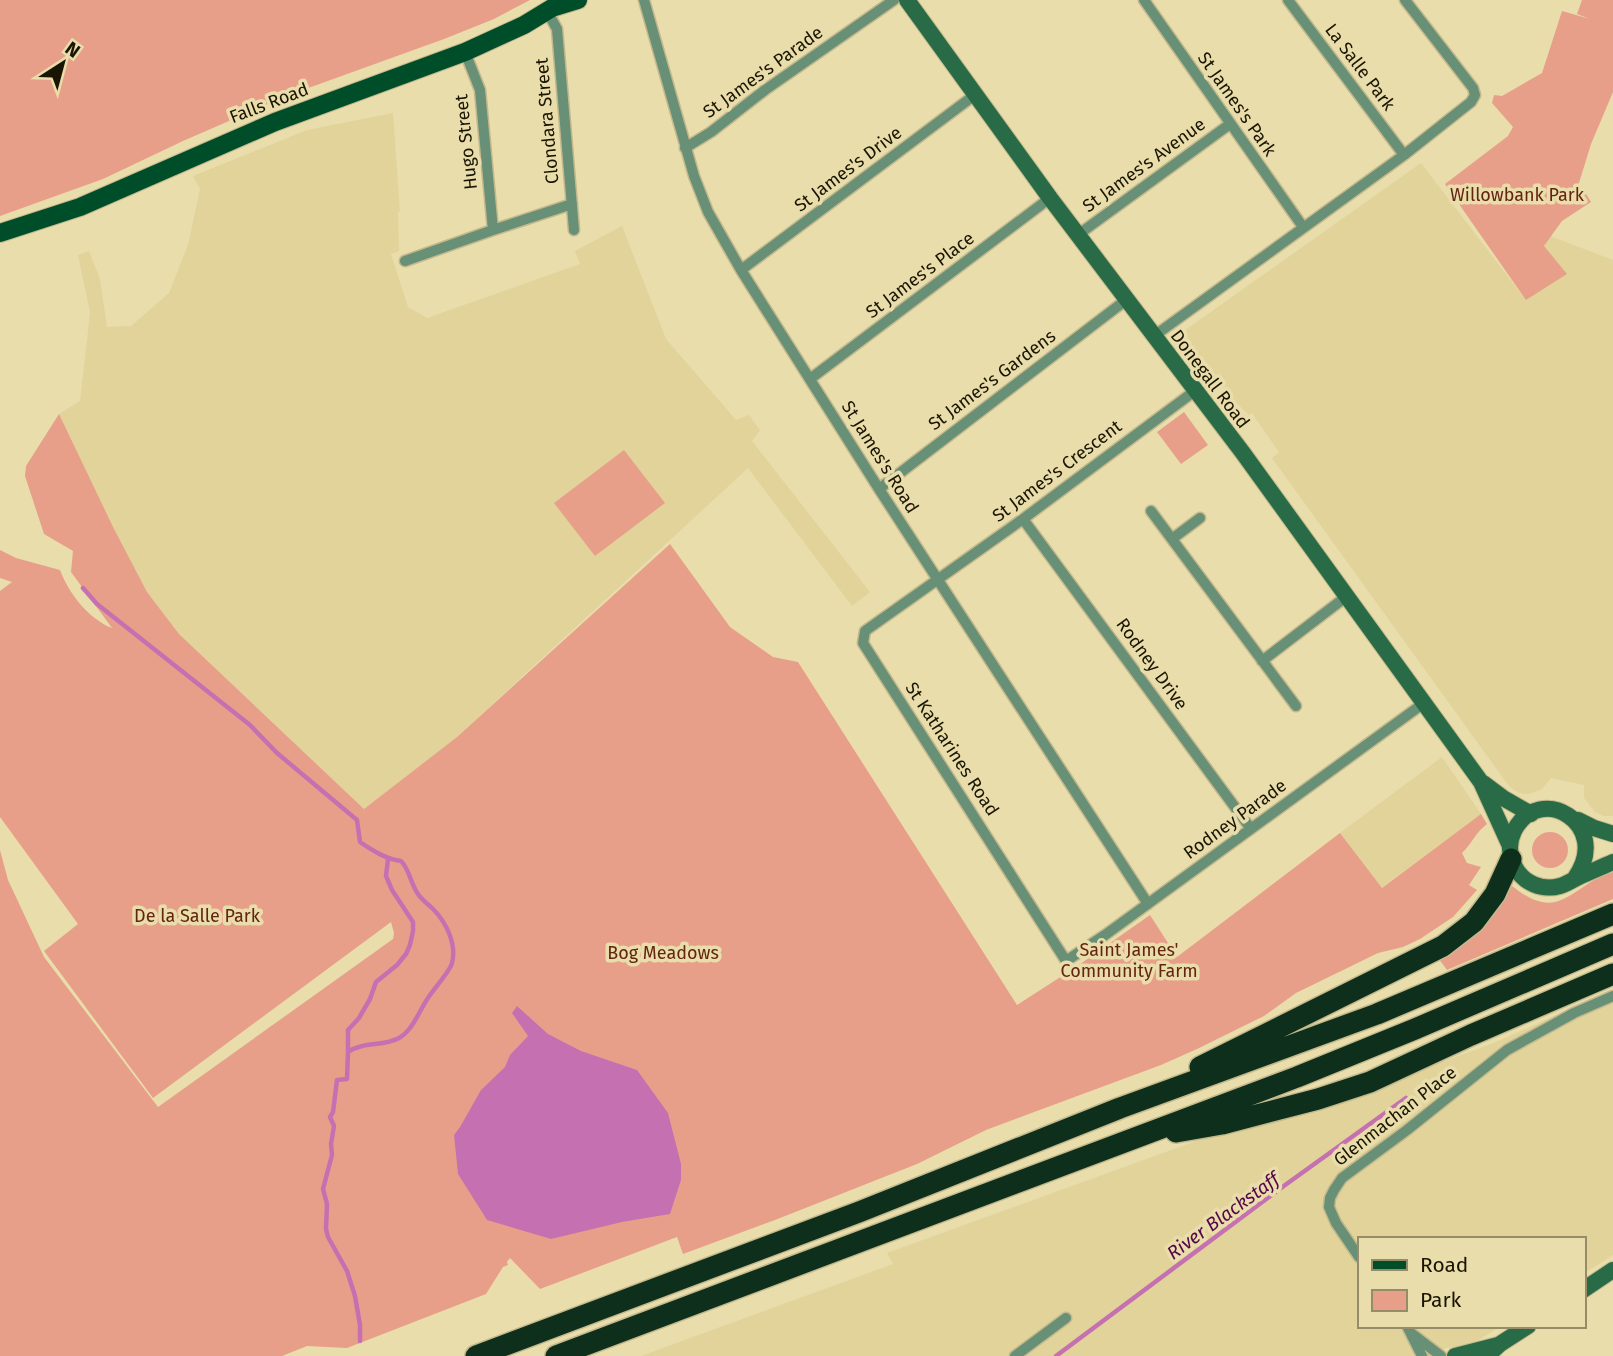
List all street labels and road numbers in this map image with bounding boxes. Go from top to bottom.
street label: La Salle Park [1320,19,1400,115]
street label: St James's Parade [699,21,827,123]
street label: St James's Park [1193,48,1281,161]
street label: Clondara Street [530,57,563,185]
street label: Falls Road [226,78,312,128]
street label: Hugo Street [450,93,482,191]
street label: St James's Avenue [1078,113,1210,217]
street label: St James's Drive [790,121,906,217]
street label: St James's Place [861,227,979,323]
street label: St James's Gardens [924,325,1060,435]
street label: Donegall Road [1166,325,1254,433]
street label: St James's Road [837,397,923,517]
street label: St James's Crescent [988,415,1126,527]
street label: Rodney Drive [1111,614,1193,714]
street label: St Katharines Road [900,678,1004,820]
street label: Rodney Parade [1179,774,1291,864]
street label: Glenmachan Place [1329,1061,1461,1171]

